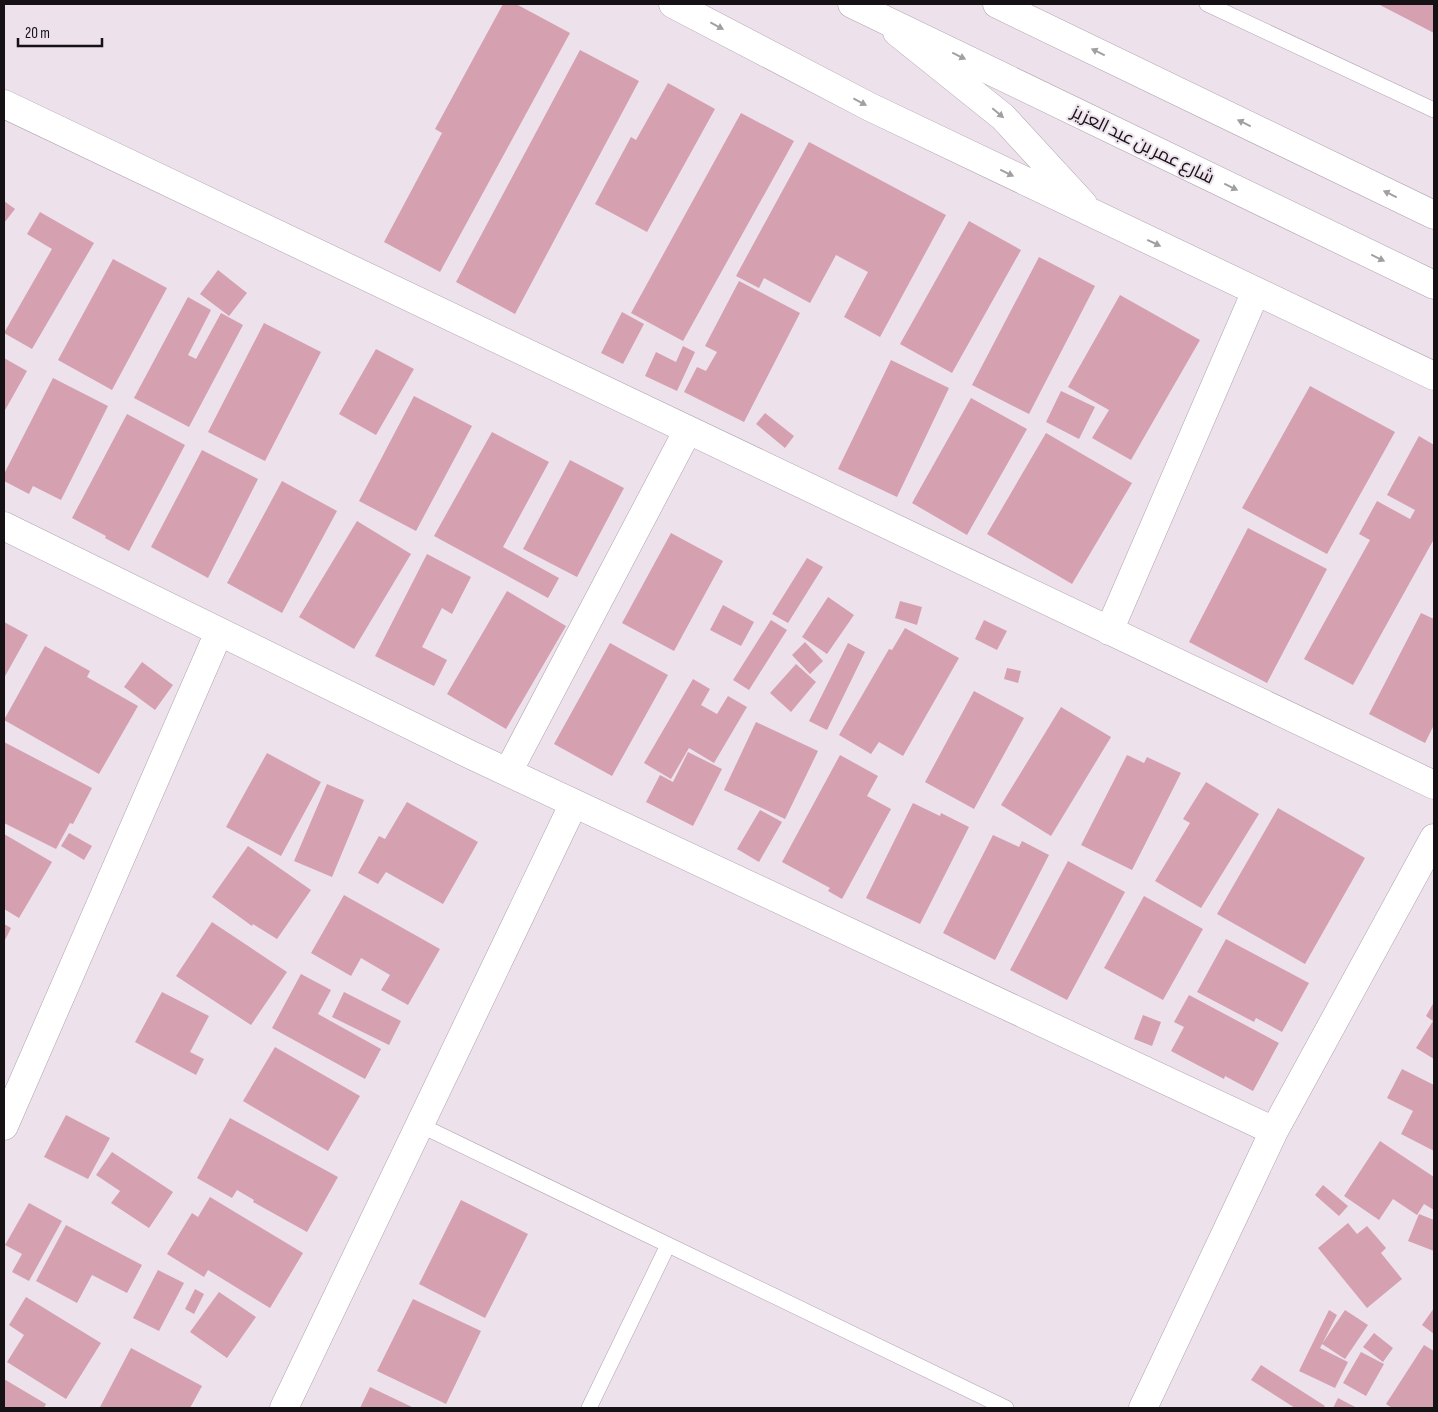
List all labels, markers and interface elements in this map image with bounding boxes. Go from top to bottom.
scale bar [18,15,101,47]
one-way arrow [710,22,723,31]
text: 20 m [25,24,50,43]
one-way arrow [1090,48,1105,57]
one-way arrow [952,52,966,60]
one-way arrow [853,98,868,106]
street label: شارع عمر بن عبد العزيز [1067,101,1218,189]
one-way arrow [991,107,1004,118]
one-way arrow [1237,119,1251,127]
one-way arrow [1000,169,1014,177]
one-way arrow [1224,183,1238,191]
one-way arrow [1383,189,1397,197]
one-way arrow [1146,238,1161,247]
one-way arrow [1370,254,1385,262]

